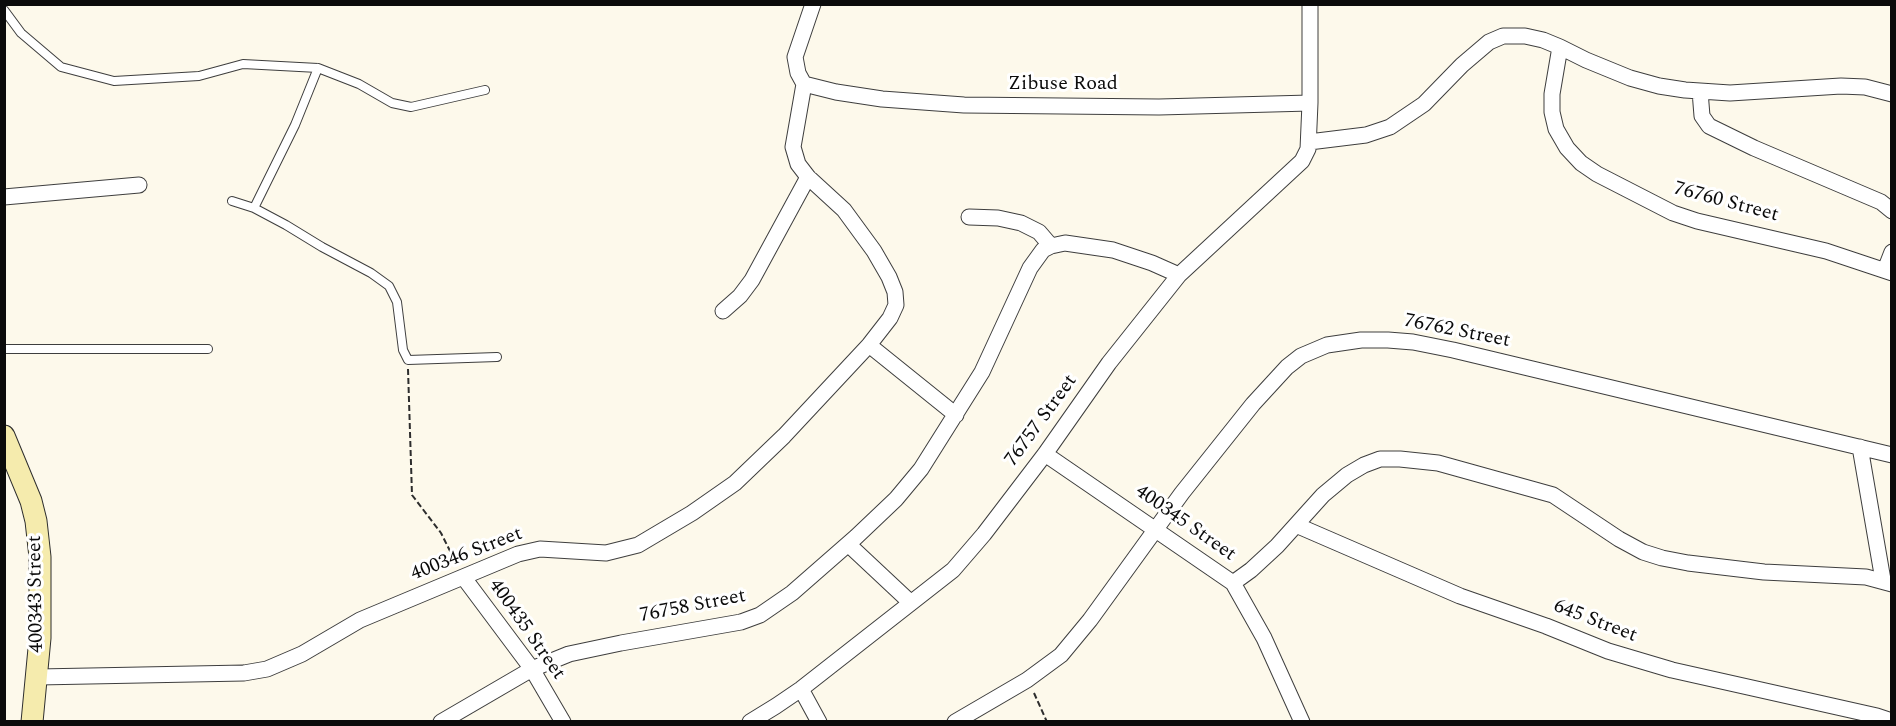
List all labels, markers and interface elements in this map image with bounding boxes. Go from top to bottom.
street label: Zibuse Road [1008,73,1118,97]
street label: 76760 Street [1671,177,1781,229]
street label: 76762 Street [1402,310,1512,354]
street label: 76757 Street [1001,370,1083,472]
street label: 400345 Street [1130,480,1240,568]
street label: 400346 Street [408,523,526,587]
street label: 400343 Street [24,535,50,653]
street label: 400435 Street [482,575,570,685]
street label: 76758 Street [638,585,748,629]
street label: 645 Street [1550,595,1640,649]

